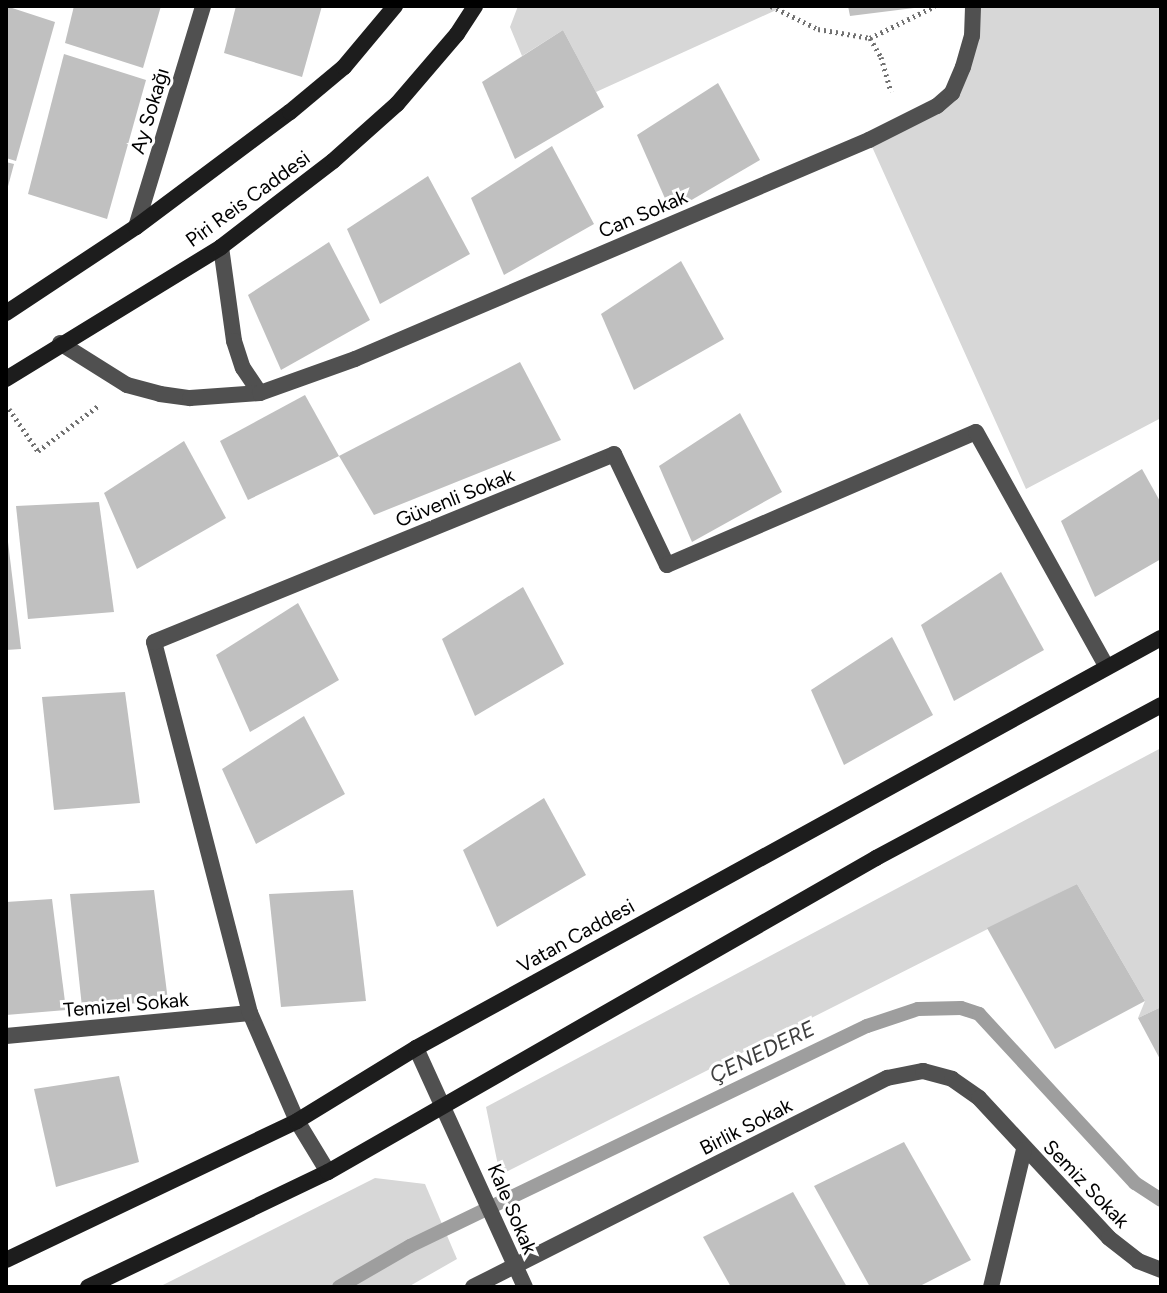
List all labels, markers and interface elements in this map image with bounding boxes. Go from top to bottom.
street label: Ay Sokağı [126,65,174,157]
street label: Piri Reis Caddesi [181,146,315,252]
street label: Can Sokak [595,185,691,243]
street label: Güvenli Sokak [392,463,518,533]
street label: Vatan Caddesi [513,894,639,978]
street label: Temizel Sokak [62,988,190,1022]
water label: ÇENEDERE [705,1015,819,1089]
street label: Birlik Sokak [696,1093,796,1161]
street label: Semiz Sokak [1038,1135,1134,1233]
street label: Kale Sokak [482,1160,542,1258]

